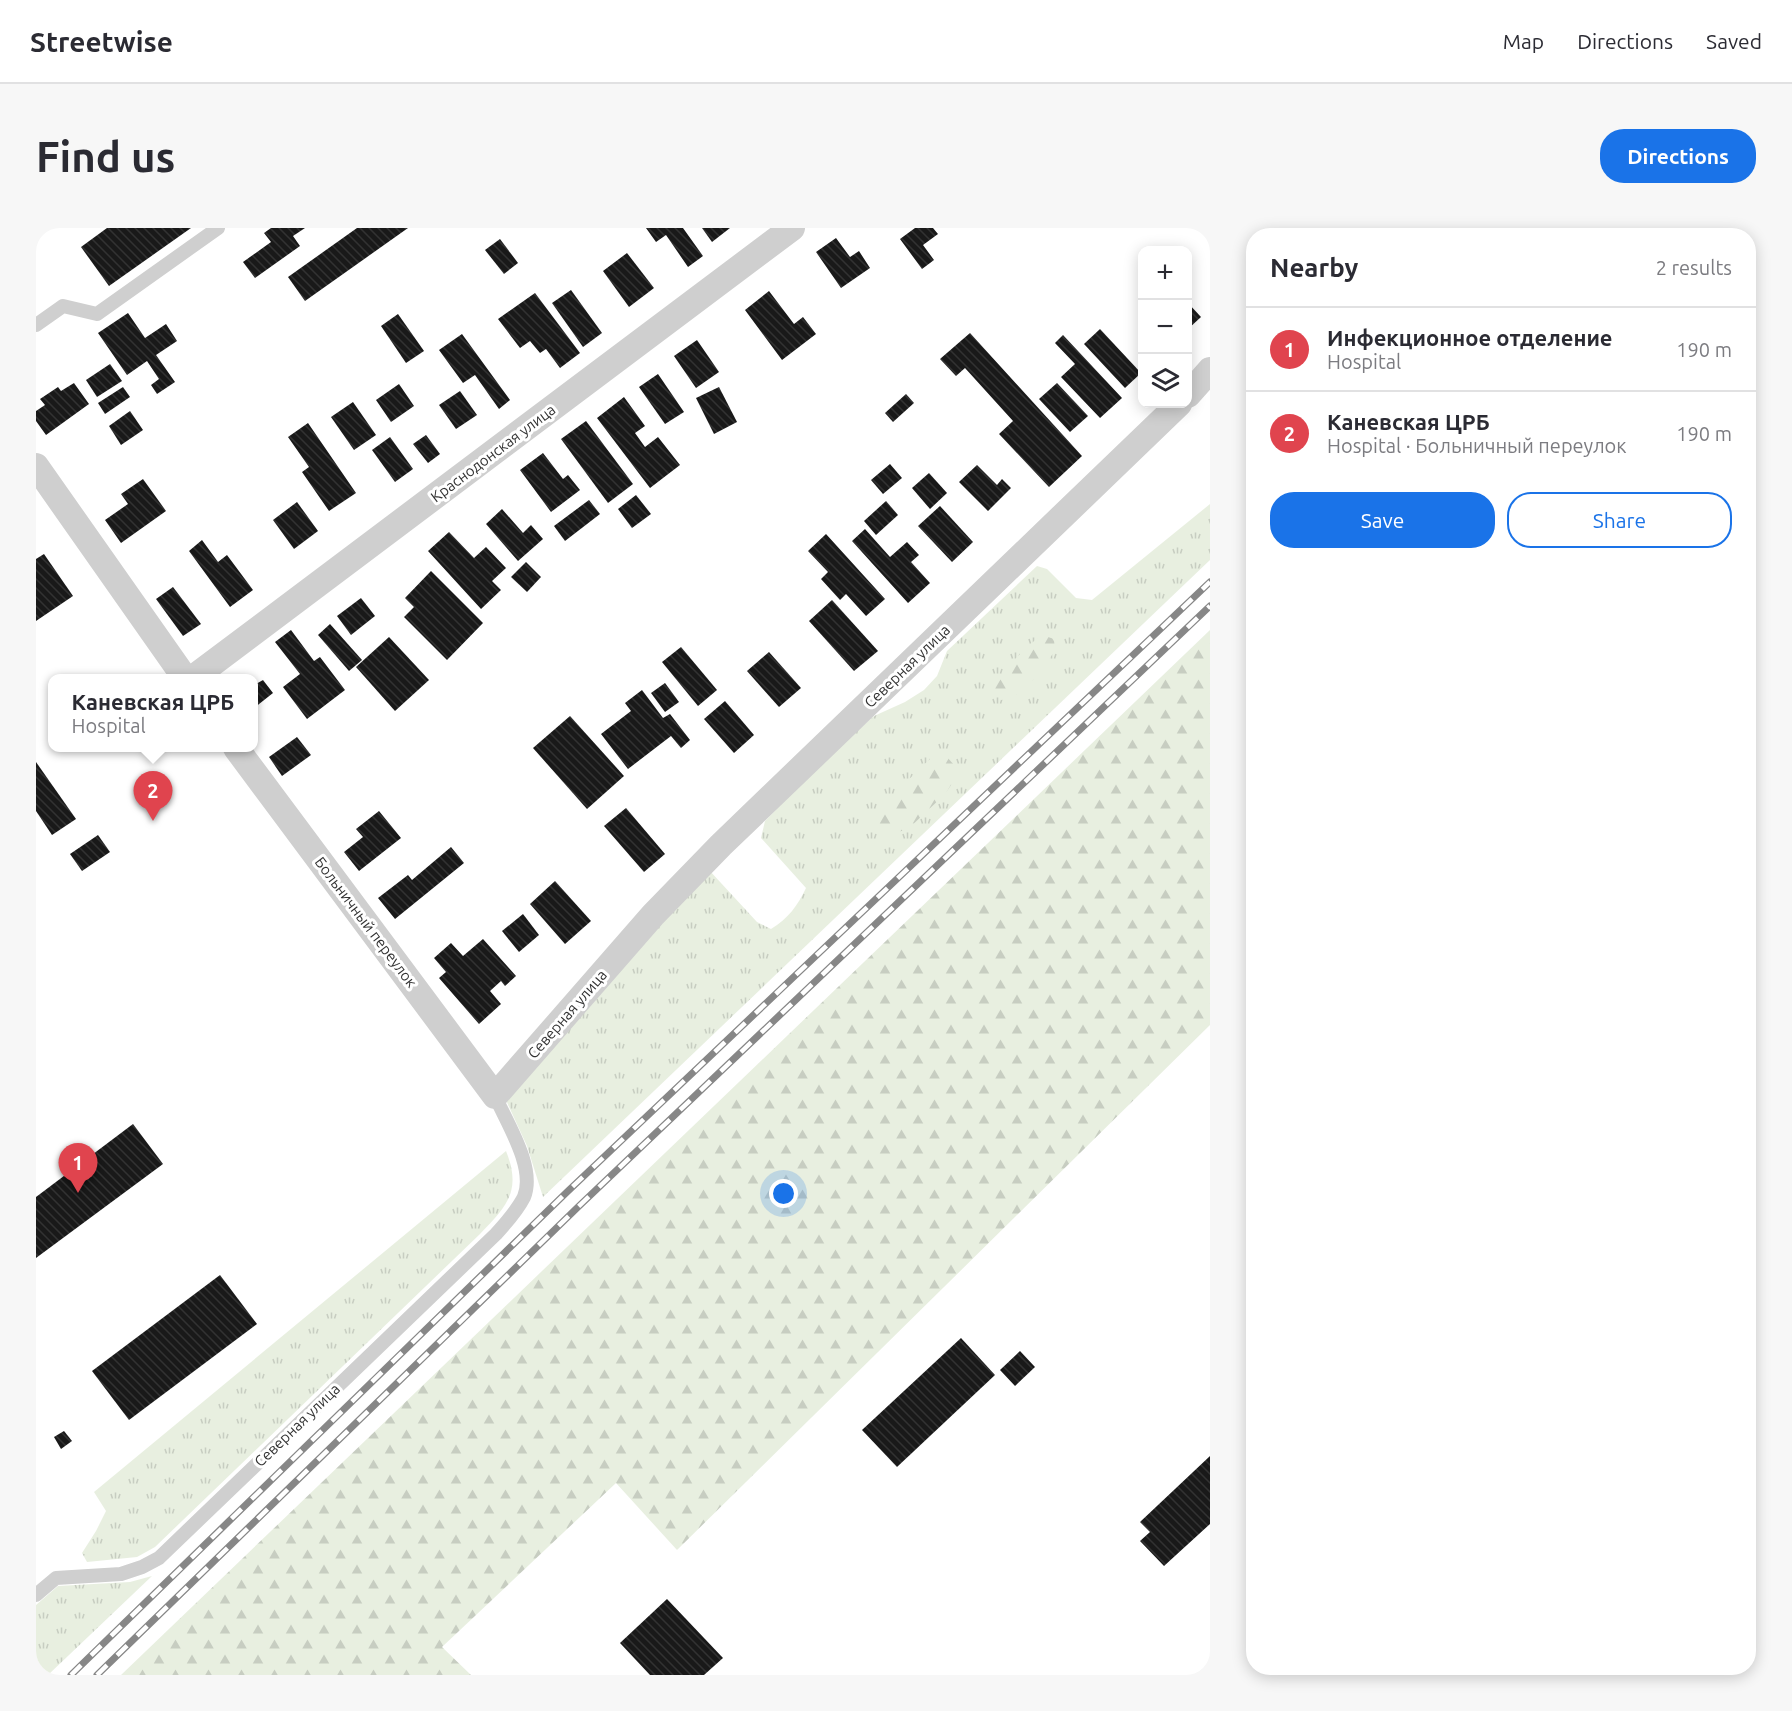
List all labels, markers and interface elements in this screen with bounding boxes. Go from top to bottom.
text: Streetwise [30,26,173,57]
text: Map [1503,29,1544,53]
text: Directions [1577,29,1673,53]
text: Saved [1706,29,1762,53]
button: Directions [1600,129,1756,183]
text: Find us [36,133,175,180]
map controls [1138,246,1192,408]
button: + [1138,246,1192,300]
text: Nearby [1270,253,1358,282]
text: 2 results [1656,256,1732,279]
button: − [1138,300,1192,354]
text: Инфекционное отделение [1327,325,1613,350]
text: 1 [1284,338,1295,361]
text: 190 m [1676,338,1732,361]
text: Hospital [1327,350,1401,373]
button: layers [1138,354,1192,408]
street label: Краснодонская улица [427,401,559,505]
text: Каневская ЦРБ [1327,409,1490,434]
text: 2 [1284,422,1295,445]
text: 190 m [1676,422,1732,445]
text: Hospital · Больничный переулок [1327,434,1627,457]
button: Save [1270,492,1495,548]
button: Share [1507,492,1732,548]
street label: Северная улица [861,621,953,711]
popup [48,674,258,752]
text: Каневская ЦРБ [72,689,234,714]
text: Hospital [72,714,146,737]
pin: 2 [134,772,172,821]
street label: Больничный переулок [312,854,421,991]
street label: Северная улица [524,966,610,1062]
pin: 1 [58,1144,98,1193]
your location [769,1179,798,1208]
street label: Северная улица [251,1380,343,1470]

